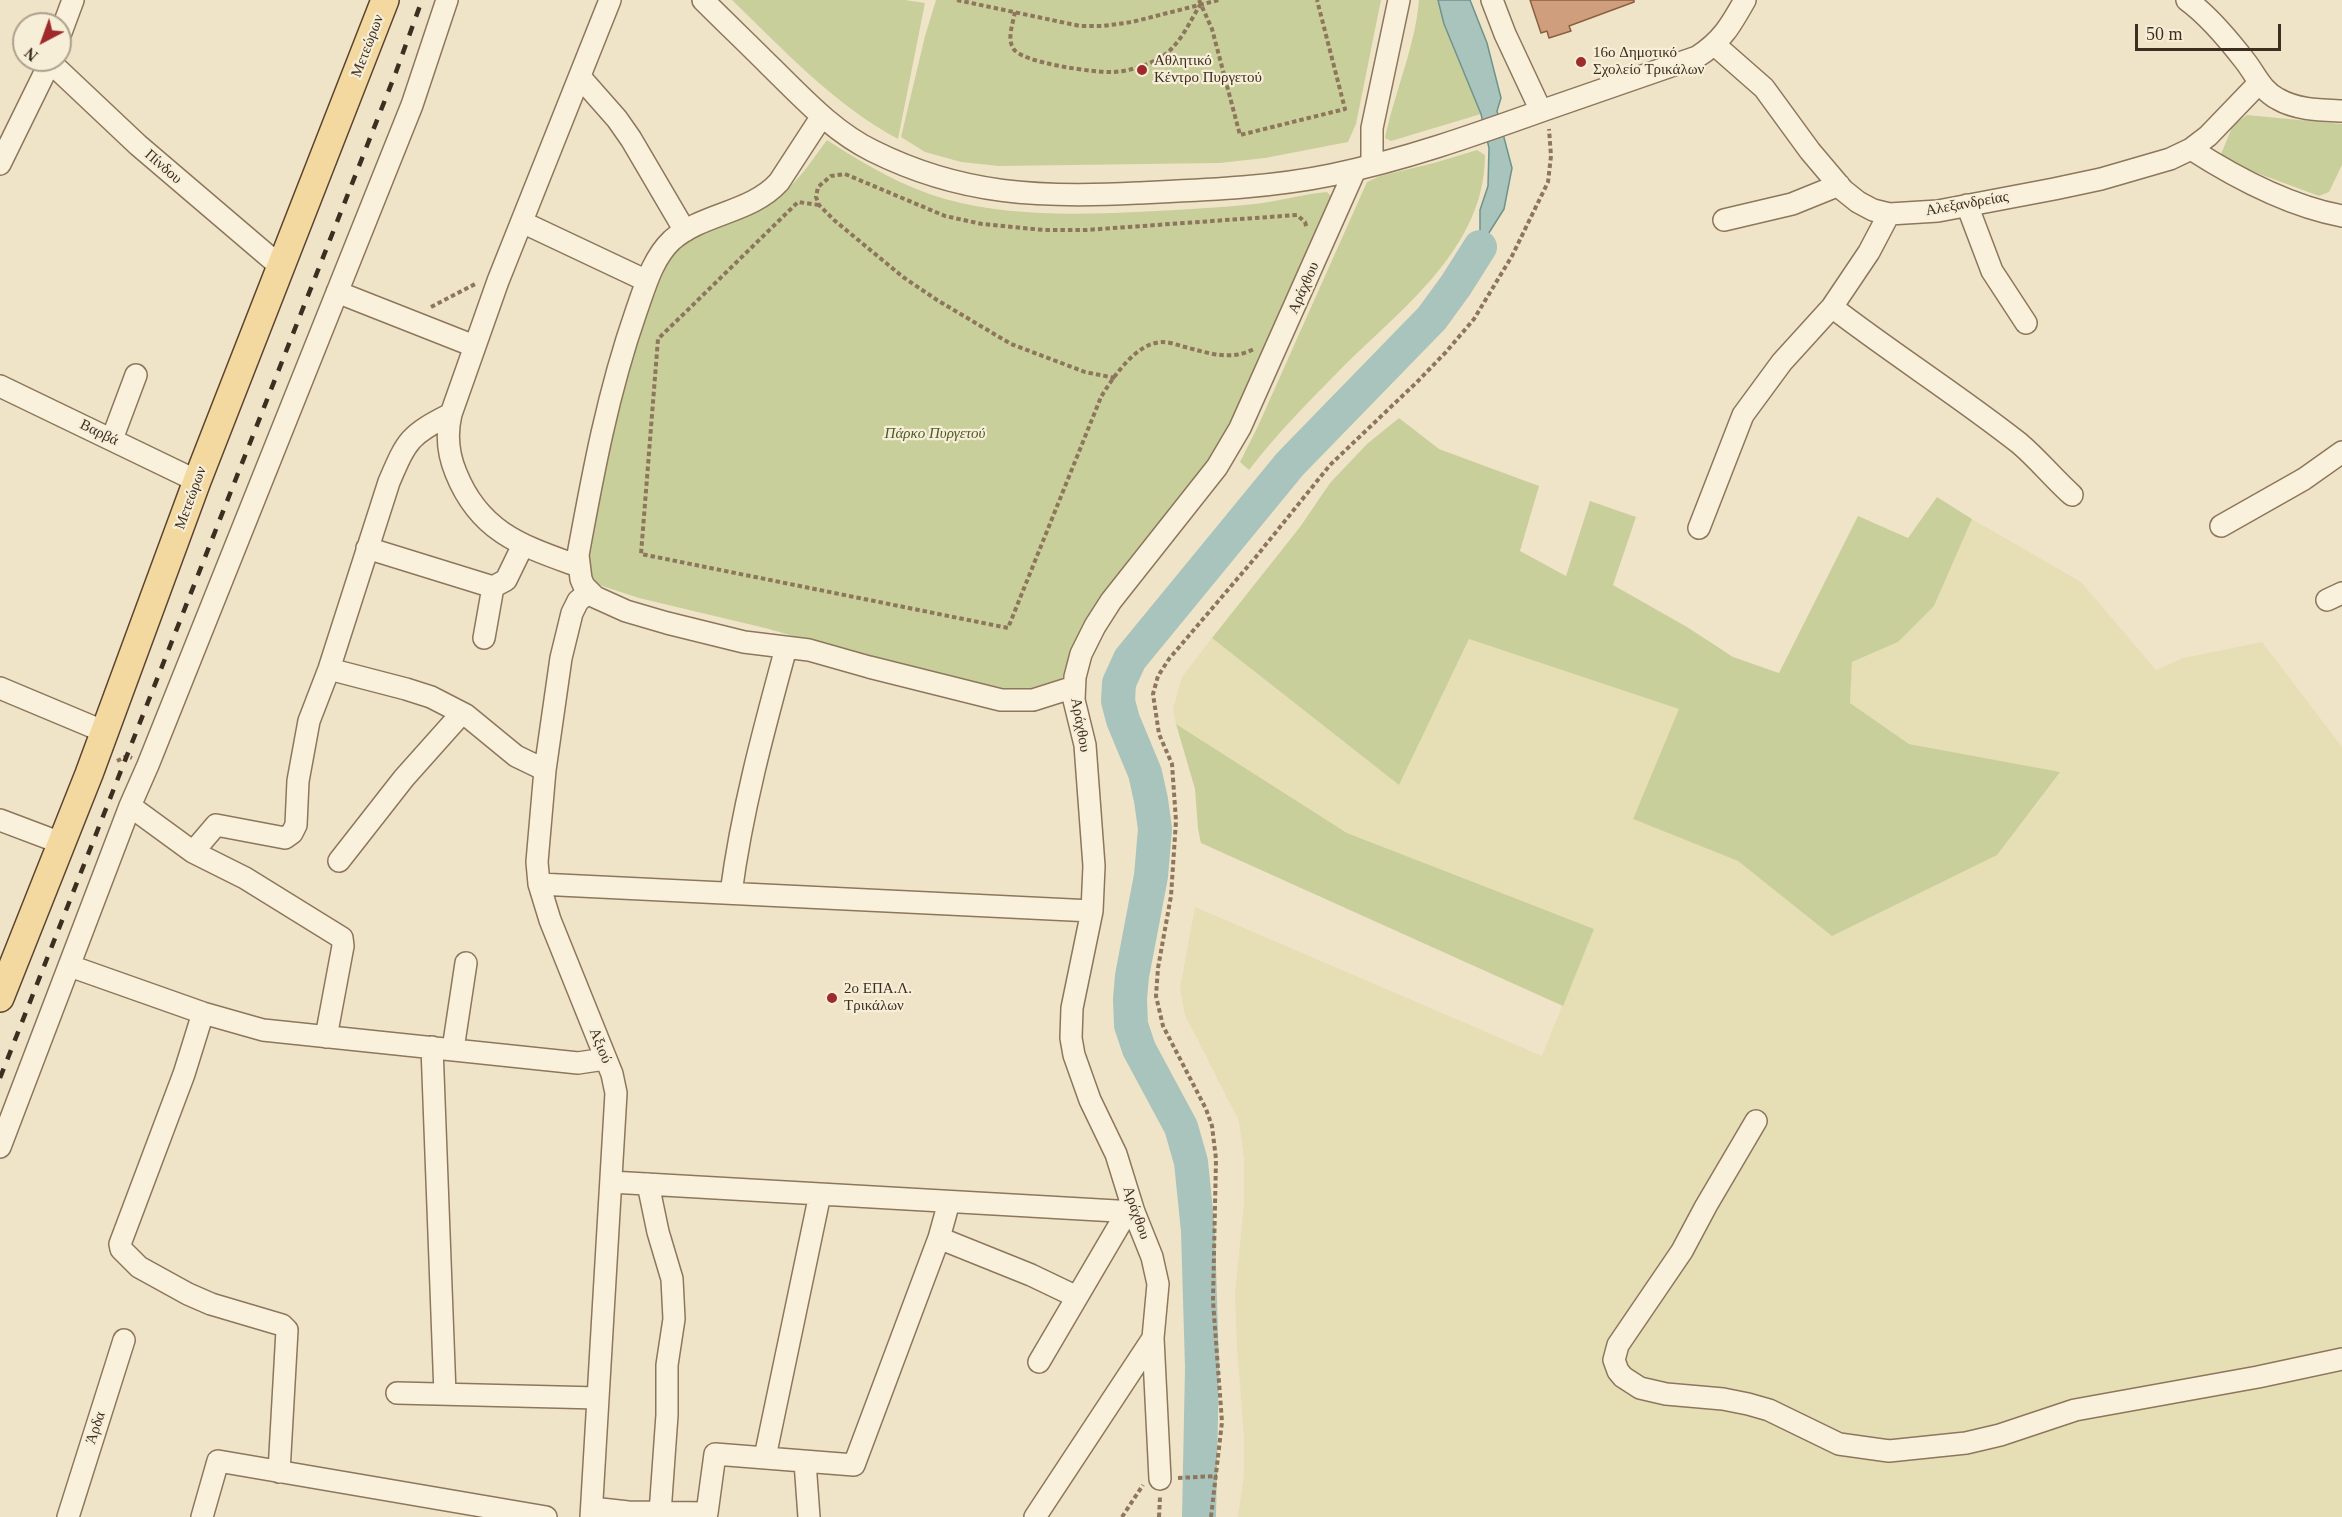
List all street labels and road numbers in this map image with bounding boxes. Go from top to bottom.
street label: Μετεώρων [348,12,388,80]
street label: Πίνδου [141,146,185,188]
street label: Αλεξανδρείας [1924,188,2010,220]
street label: Αράχθου [1285,259,1323,317]
street label: Βαρβά [77,416,121,450]
street label: Μετεώρων [171,464,211,532]
street label: Αράχθου [1066,696,1094,754]
street label: Αξιού [585,1026,615,1066]
street label: Αράχθου [1119,1184,1153,1242]
street label: Άρδα [82,1409,110,1447]

